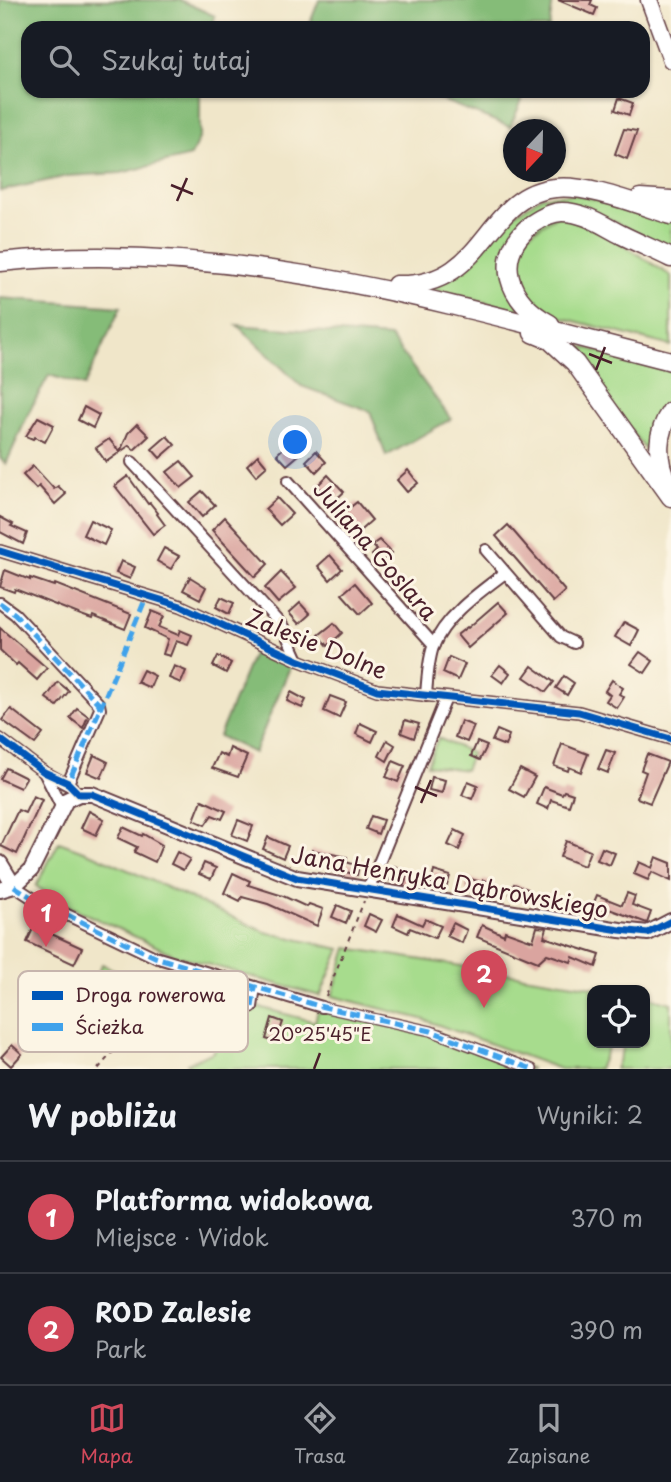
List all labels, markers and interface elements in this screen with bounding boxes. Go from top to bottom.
search box [21,21,650,98]
text: Szukaj tutaj [101,40,251,79]
icon: search [45,41,83,79]
north arrow [503,119,566,182]
your location [278,425,312,459]
street label: Juliana Goslara [305,472,447,628]
street label: Zalesie Dolne [241,599,393,687]
street label: Jana Henryka Dąbrowskiego [289,836,611,926]
pin: 1 [23,889,69,947]
pin: 2 [461,950,507,1008]
legend [18,971,248,1052]
text: Droga rowerowa [75,980,226,1008]
map controls [587,985,650,1048]
button: locate [587,985,650,1048]
text: Ścieżka [75,1012,144,1040]
text: 20°25'45"E [269,1020,371,1047]
text: W pobliżu [28,1092,177,1137]
text: Wyniki: 2 [537,1097,643,1132]
text: Platforma widokowa [95,1180,373,1219]
text: 1 [46,1200,57,1235]
text: 370 m [570,1200,643,1235]
text: Miejsce · Widok [95,1219,269,1254]
text: ROD Zalesie [95,1292,251,1331]
text: 2 [43,1312,59,1347]
text: 390 m [569,1312,643,1347]
text: Park [95,1331,146,1366]
tab: Mapa [81,1399,133,1469]
tab: Trasa [294,1399,346,1469]
tab: Zapisane [507,1399,590,1469]

